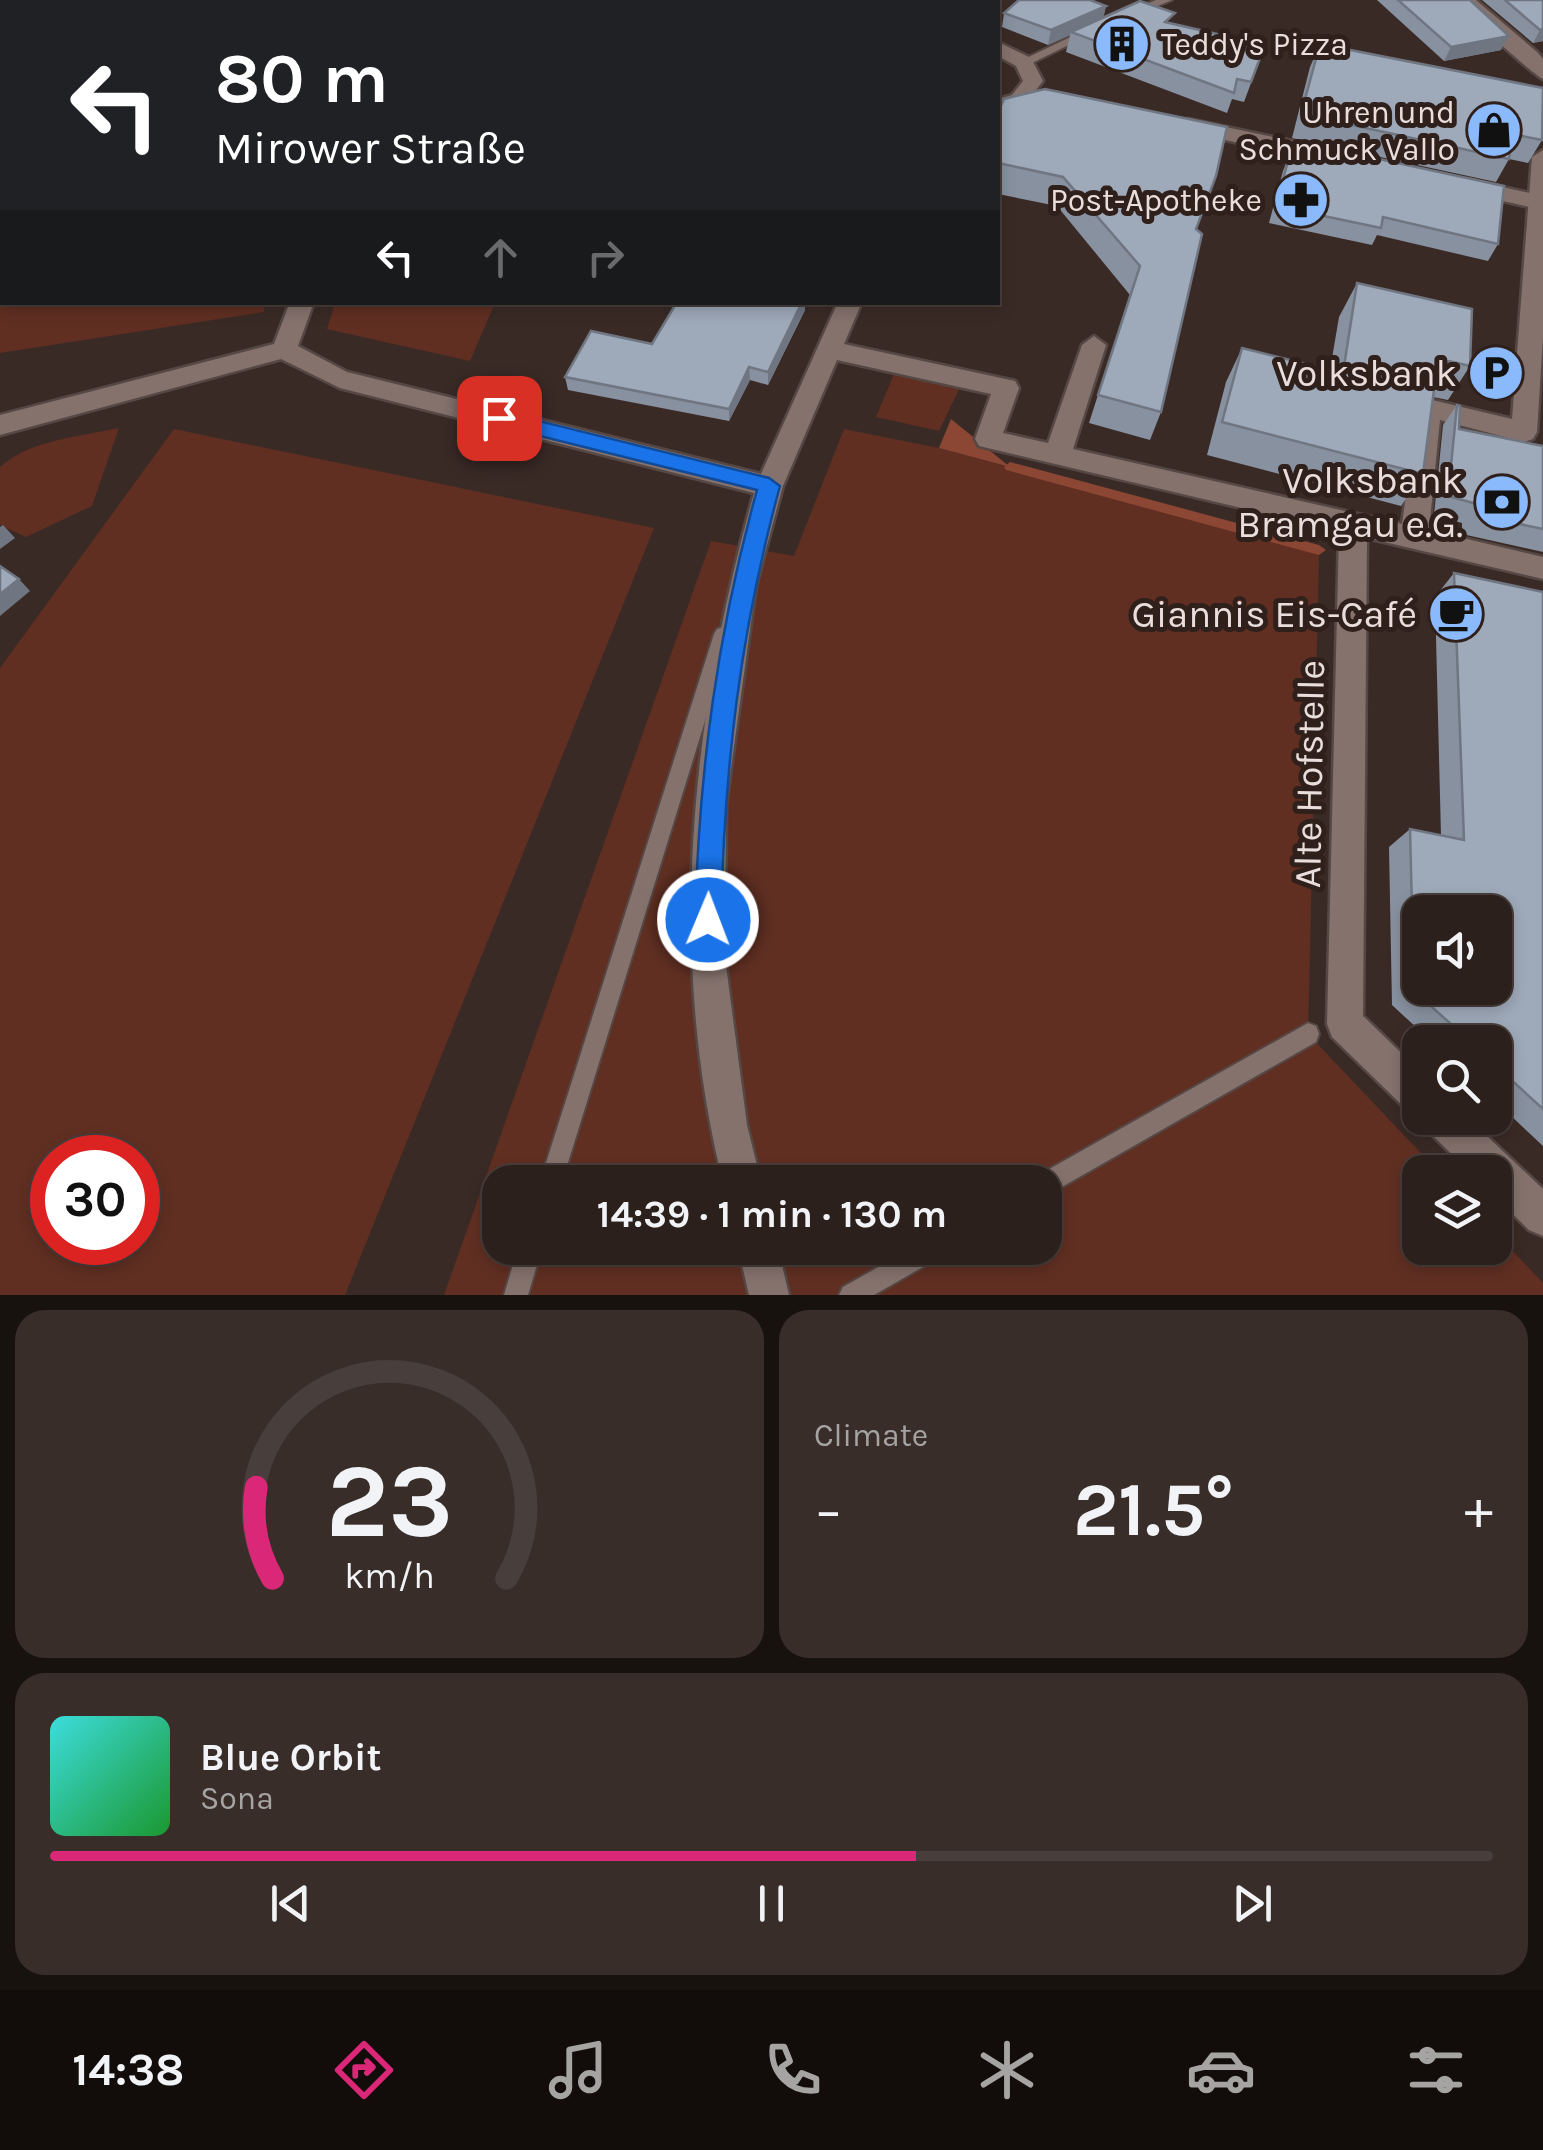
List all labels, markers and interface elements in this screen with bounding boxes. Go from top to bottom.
building icon: Teddy's Pizza [1092,14,1152,74]
place label: Teddy's Pizza [1161,26,1348,63]
text: 80 m [215,38,389,120]
icon: left [50,40,180,170]
place label: Uhren und Schmuck Vallo [1238,94,1455,168]
shop icon: Uhren und Schmuck Vallo [1464,100,1524,160]
text: Mirower Straße [215,122,526,174]
pharmacy icon: Post-Apotheke [1271,170,1331,230]
place label: Post-Apotheke [1050,182,1262,219]
icon: left [368,230,423,285]
icon: ahead [473,230,528,285]
icon: right [578,230,633,285]
parking icon: Volksbank [1466,343,1526,403]
place label: Volksbank [1276,351,1457,396]
pin [457,376,542,461]
icon: arrive [472,391,527,446]
place label: Volksbank Bramgau e.G. [1237,458,1463,547]
bank icon: Volksbank Bramgau e.G. [1472,472,1532,532]
cafe icon: Giannis Eis-Café [1426,584,1486,644]
place label: Giannis Eis-Café [1131,592,1417,637]
street label: Alte Hofstelle [1285,660,1334,888]
position arrow [656,868,760,972]
map controls [1402,895,1512,1265]
button: sound [1402,895,1512,1005]
button: search [1402,1025,1512,1135]
speed limit sign: 30 [30,1135,160,1265]
button: layers [1402,1155,1512,1265]
text: 14:39 · 1 min · 130 m [597,1192,947,1237]
text: Climate [814,1417,928,1454]
text: 23 [326,1441,453,1562]
text: 21.5° [1073,1466,1234,1554]
text: − [814,1478,843,1542]
text: + [1464,1478,1493,1542]
text: km/h [344,1555,435,1597]
text: Blue Orbit [200,1735,381,1780]
text: Sona [200,1780,274,1817]
icon: previous [263,1876,318,1931]
icon: pause [744,1876,799,1931]
icon: next [1225,1876,1280,1931]
icon: directions [329,2035,399,2105]
icon: music [543,2035,613,2105]
icon: phone [758,2035,828,2105]
icon: climate [972,2035,1042,2105]
icon: car [1186,2035,1256,2105]
icon: filters [1401,2035,1471,2105]
text: 14:38 [72,2044,184,2096]

